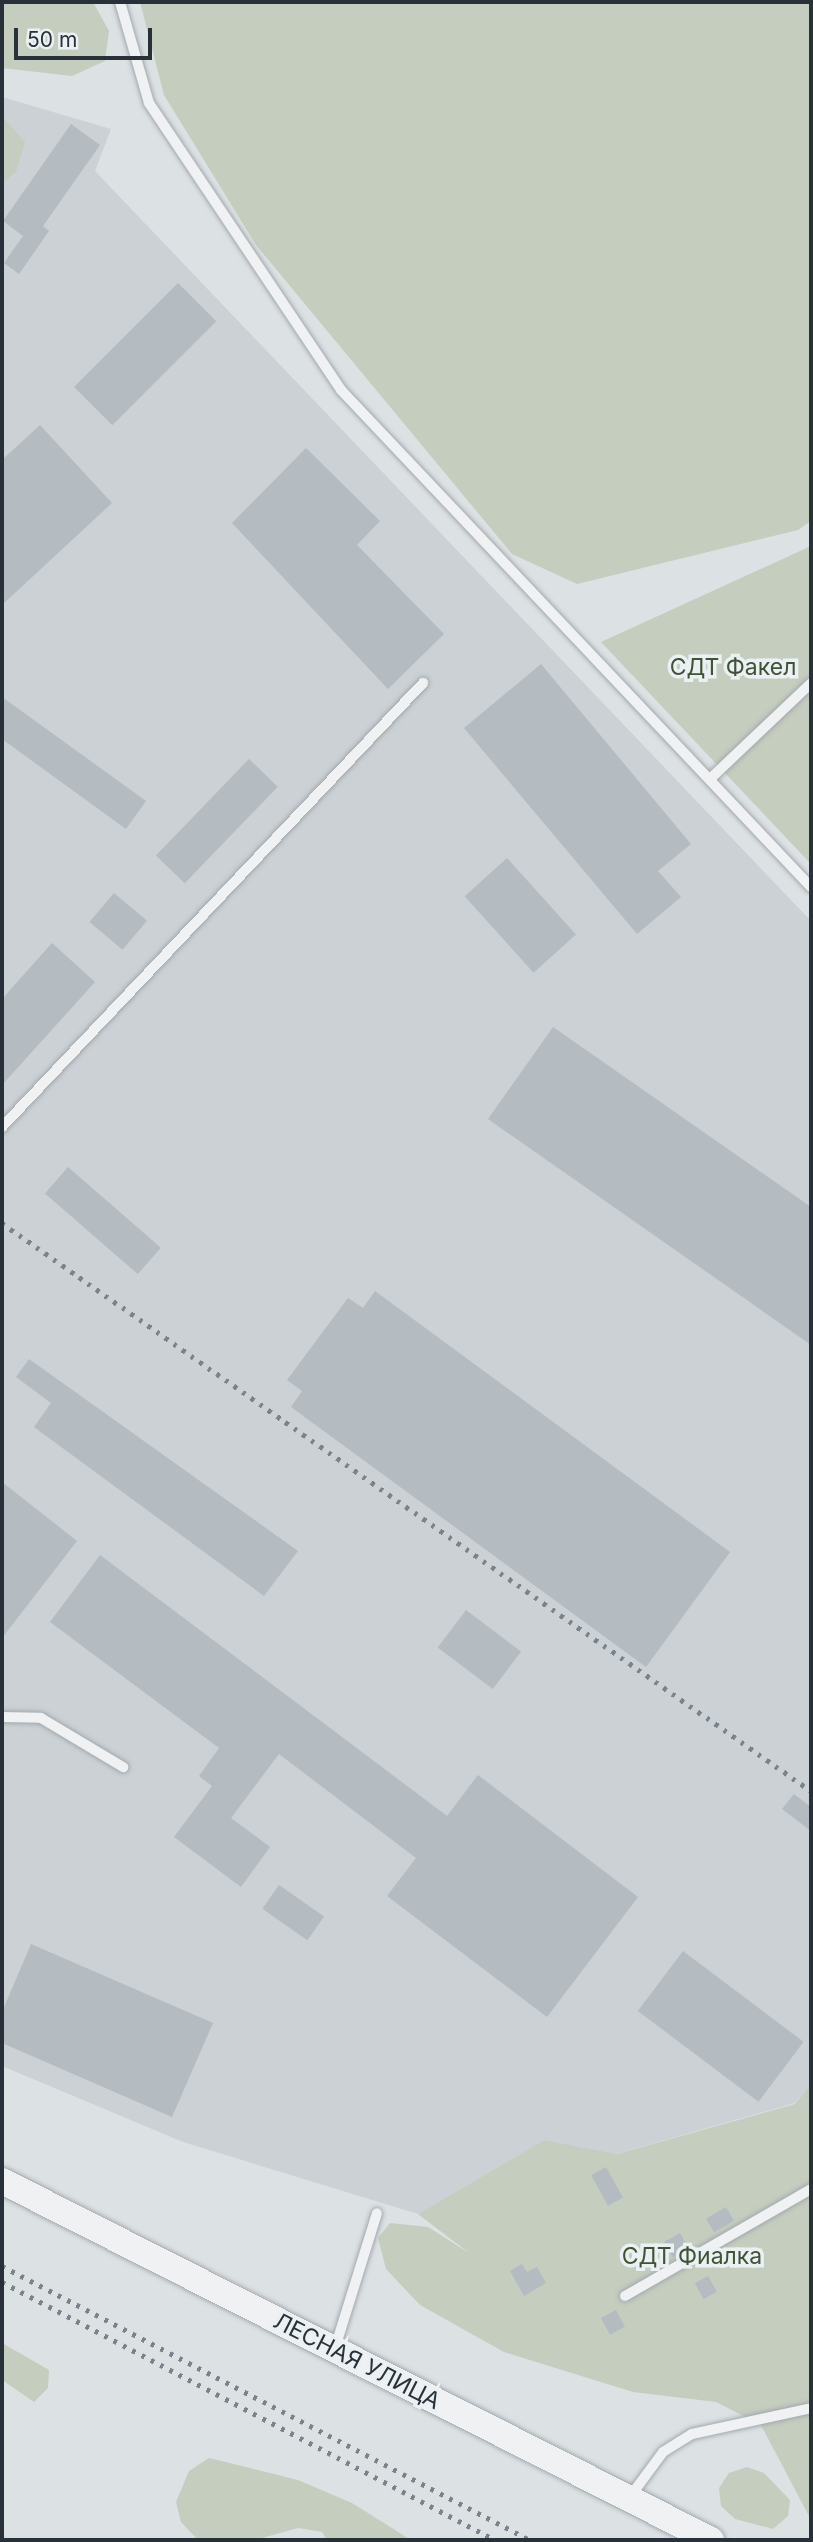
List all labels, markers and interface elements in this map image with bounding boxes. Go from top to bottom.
scale bar [18,14,156,58]
text: 50 m [27,27,77,52]
park label: СДТ Факел [670,653,796,681]
park label: СДТ Фиалка [622,2242,762,2270]
street label: ЛЕСНАЯ УЛИЦА [269,2307,445,2415]

